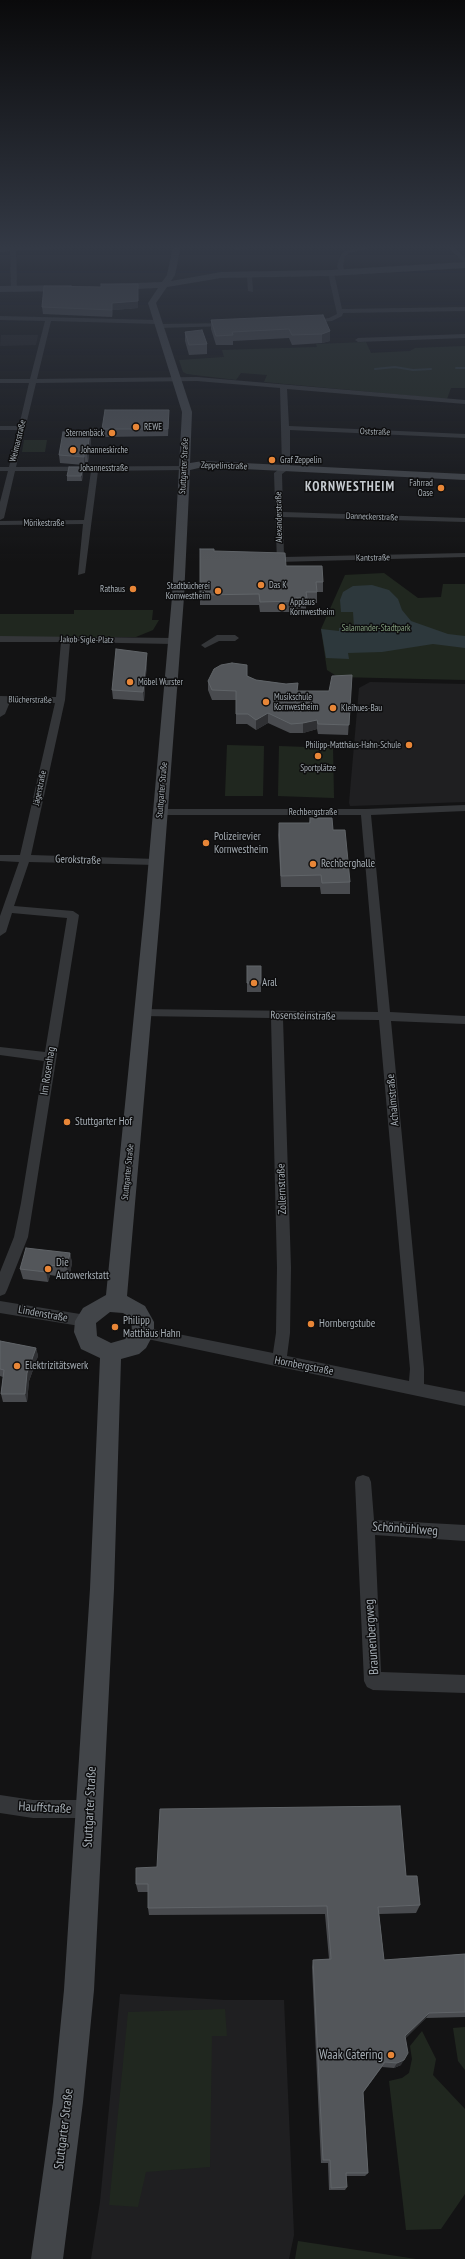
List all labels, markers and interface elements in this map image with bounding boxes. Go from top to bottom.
street label: Weimarstraße [8,419,28,463]
marker: REWE [131,422,141,432]
place label: REWE [144,422,162,432]
street label: Oststraße [360,426,390,438]
place label: Sternenbäck [66,428,104,438]
marker: Sternenbäck [107,428,117,438]
street label: Stuttgarter Straße [177,438,191,494]
marker: Johanneskirche [68,445,78,455]
place label: Johanneskirche [81,445,128,455]
marker: Graf Zeppelin [267,455,277,465]
place label: Graf Zeppelin [280,455,322,465]
street label: Zeppelinstraße [201,460,247,472]
street label: Johannesstraße [80,463,128,473]
place label: Fahrrad Oase [409,478,433,499]
district label: KORNWESTHEIM [305,479,395,495]
marker: Fahrrad Oase [436,483,446,493]
street label: Alexanderstraße [273,491,285,543]
street label: Danneckerstraße [346,511,398,523]
street label: Mörikestraße [24,518,64,528]
street label: Kantstraße [356,552,390,564]
marker: Das K [256,580,266,590]
place label: Das K [269,580,287,590]
place label: Stadtbücherei Kornwestheim [166,581,210,602]
place label: Rathaus [100,584,125,594]
marker: Rathaus [128,584,138,594]
marker: Stadtbücherei Kornwestheim [213,586,223,596]
place label: Applaus Kornwestheim [290,597,334,618]
marker: Applaus Kornwestheim [277,602,287,612]
park label: Salamander-Stadtpark [341,623,411,633]
street label: Jakob-Sigle-Platz [60,634,114,646]
marker: Möbel Wurster [125,677,135,687]
place label: Möbel Wurster [138,677,183,687]
place label: Musikschule Kornwestheim [274,692,318,713]
street label: Blücherstraße [8,694,52,706]
marker: Musikschule Kornwestheim [261,697,271,707]
marker: Kleihues-Bau [328,703,338,713]
place label: Kleihues-Bau [341,703,382,713]
place label: Philipp-Matthäus-Hahn-Schule [305,740,401,750]
marker: Philipp-Matthäus-Hahn-Schule [404,740,414,750]
marker: Sportplätze [313,751,323,761]
street label: Stuttgarter Straße [154,761,170,819]
place label: Sportplätze [300,763,336,773]
street label: Jägerstraße [31,769,49,807]
street label: Rechbergstraße [289,807,337,817]
place label: Polizeirevier Kornwestheim [214,830,268,856]
marker: Polizeirevier Kornwestheim [201,838,211,848]
street label: Gerokstraße [55,853,101,867]
place label: Rechberghalle [321,857,375,871]
marker: Rechberghalle [308,859,318,869]
place label: Aral [262,976,277,990]
marker: Aral [249,978,259,988]
street label: Rosensteinstraße [270,1009,336,1023]
street label: Im Rosenhag [38,1046,58,1096]
street label: Achalmstraße [384,1074,402,1126]
place label: Stuttgarter Hof [75,1115,132,1129]
marker: Stuttgarter Hof [62,1117,72,1127]
street label: Stuttgarter Straße [120,1143,136,1201]
street label: Zollernstraße [275,1163,289,1215]
place label: Die Autowerkstatt [56,1256,109,1282]
marker: Die Autowerkstatt [43,1264,53,1274]
street label: Lindenstraße [17,1303,69,1325]
place label: Philipp Matthäus Hahn [123,1314,180,1340]
place label: Hornbergstube [319,1317,375,1331]
marker: Hornbergstube [306,1319,316,1329]
marker: Philipp Matthäus Hahn [110,1322,120,1332]
street label: Hornbergstraße [273,1354,335,1378]
place label: Elektrizitätswerk [25,1359,88,1373]
marker: Elektrizitätswerk [12,1361,22,1371]
street label: Schönbühlweg [372,1519,438,1539]
street label: Braunenbergweg [362,1599,382,1675]
street label: Stuttgarter Straße [80,1766,100,1848]
street label: Hauffstraße [18,1799,72,1817]
place label: Waak Catering [319,2047,383,2063]
marker: Waak Catering [386,2050,396,2060]
street label: Stuttgarter Straße [51,2088,77,2170]

